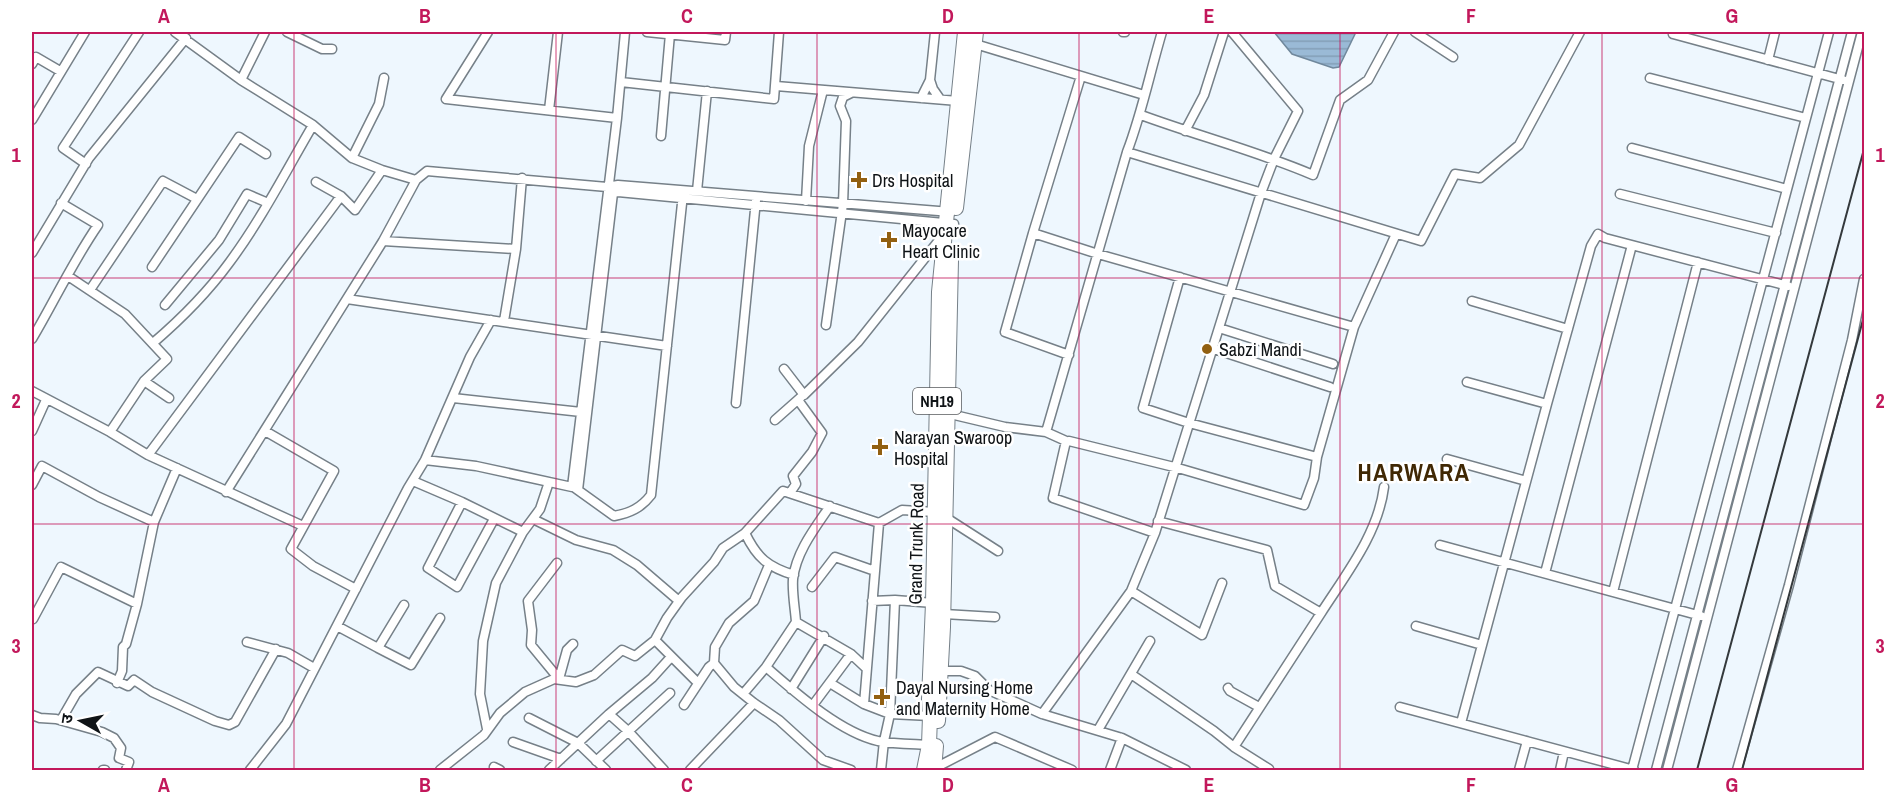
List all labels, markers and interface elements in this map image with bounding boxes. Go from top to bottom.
text: A [158,2,170,29]
text: B [419,2,431,29]
text: C [681,2,693,29]
text: D [942,2,954,29]
text: E [1204,2,1215,29]
text: F [1466,2,1476,29]
text: G [1726,2,1738,29]
text: 1 [11,141,21,168]
text: 1 [1875,141,1885,168]
place label: Drs Hospital [872,168,953,193]
marker: Drs Hospital [850,171,868,189]
place label: Mayocare Heart Clinic [902,218,980,264]
marker: Mayocare Heart Clinic [880,231,898,249]
place label: Sabzi Mandi [1219,337,1302,362]
marker: Sabzi Mandi [1200,342,1214,356]
text: 2 [11,387,21,414]
text: 2 [1875,387,1885,414]
road number: NH19 [913,388,961,414]
place label: Narayan Swaroop Hospital [894,425,1012,471]
marker: Narayan Swaroop Hospital [871,438,889,456]
district label: HARWARA [1358,456,1470,488]
street label: Grand Trunk Road [902,483,930,605]
text: 3 [11,632,21,659]
text: 3 [1875,632,1885,659]
place label: Dayal Nursing Home and Maternity Home [896,675,1033,721]
marker: Dayal Nursing Home and Maternity Home [873,688,891,706]
north arrow [51,691,111,751]
text: उ [55,712,78,725]
text: A [158,771,170,798]
text: B [419,771,431,798]
text: C [681,771,693,798]
text: D [942,771,954,798]
text: E [1204,771,1215,798]
text: F [1466,771,1476,798]
text: G [1726,771,1738,798]

